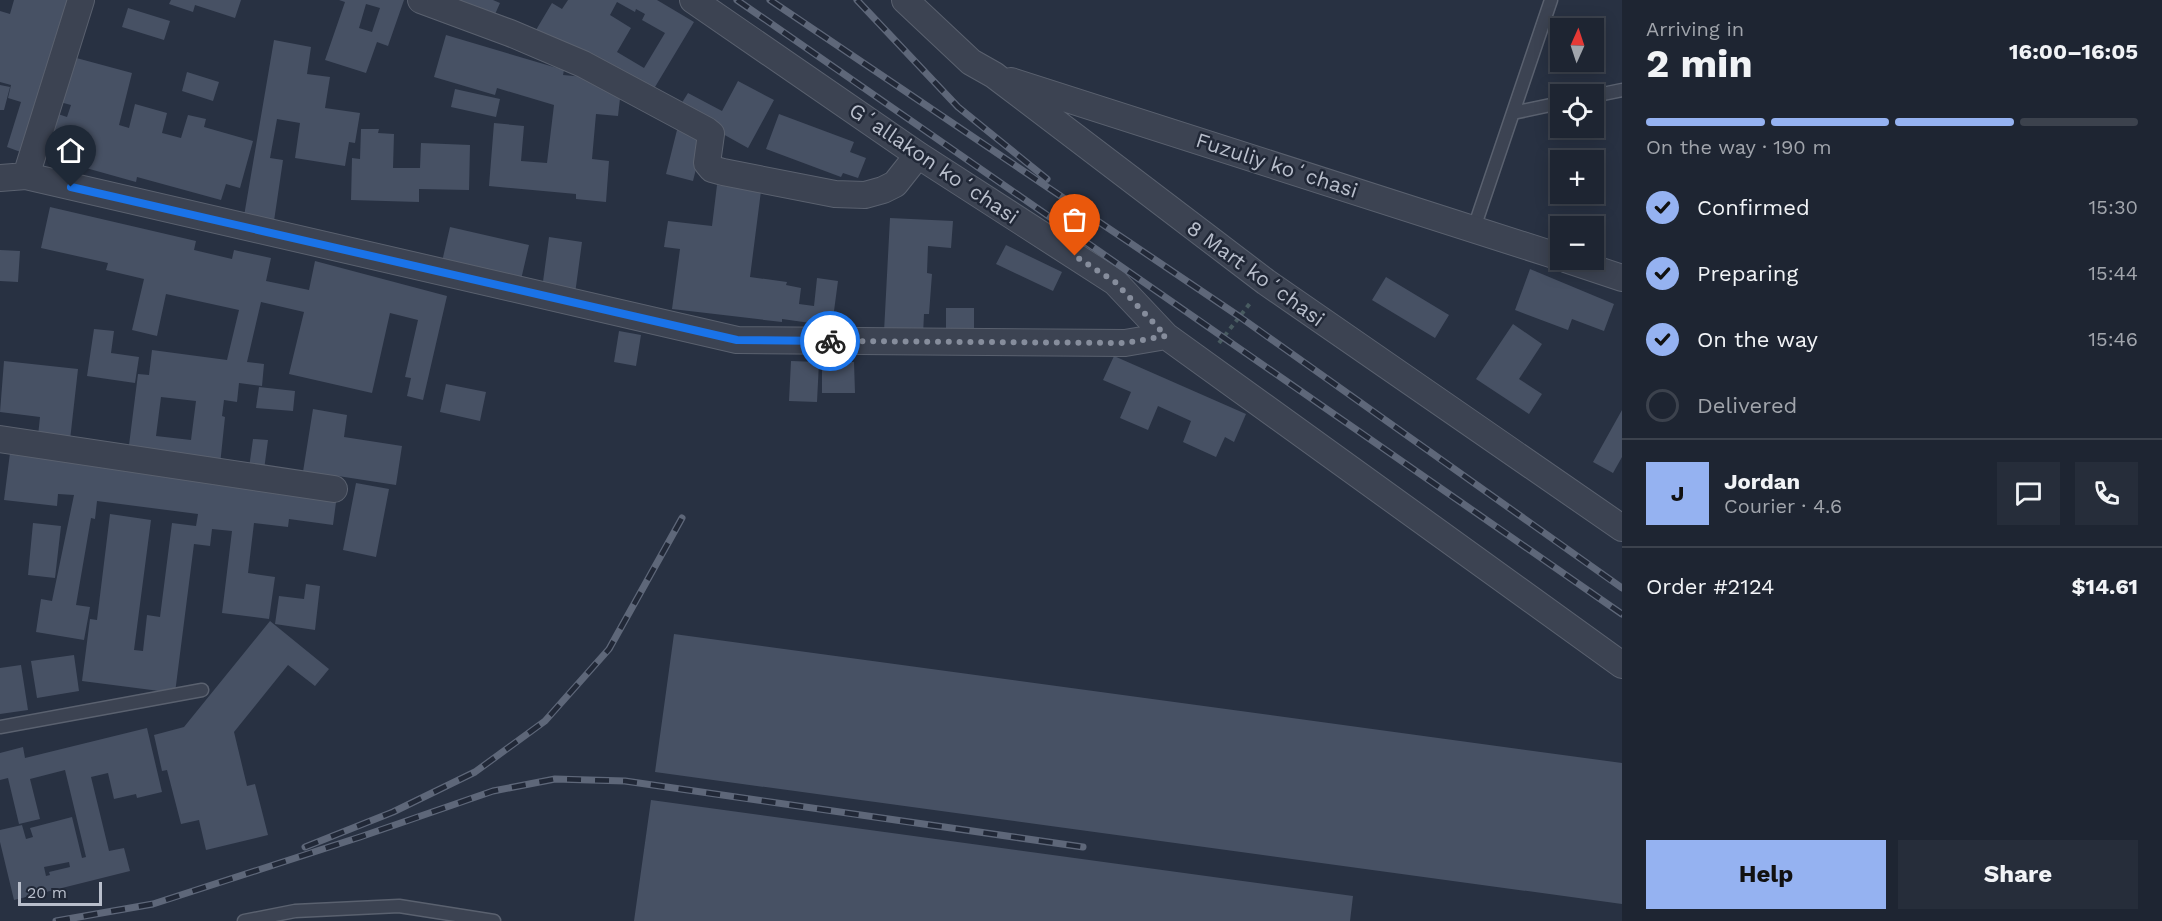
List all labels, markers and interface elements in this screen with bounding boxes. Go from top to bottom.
text: Arriving in [1646,17,1744,41]
north arrow [1550,18,1604,72]
map controls [1550,18,1604,270]
text: 16:00–16:05 [2009,39,2138,64]
text: 2 min [1646,41,1753,86]
button: locate [1550,84,1604,138]
street label: Gʻallakon koʻchasi [845,97,1023,229]
pin [45,125,96,187]
street label: Fuzuliy koʻchasi [1193,127,1361,203]
icon: home [54,134,87,167]
text: On the way · 190 m [1646,135,1832,159]
button: + [1550,150,1604,204]
icon: check [1646,191,1679,224]
pin [1049,194,1100,256]
text: Confirmed [1697,195,1810,220]
text: 15:30 [2089,195,2138,219]
icon: bag [1058,203,1091,236]
street label: 8 Mart koʻchasi [1182,215,1330,331]
button: − [1550,216,1604,270]
icon: check [1646,257,1679,290]
text: Preparing [1697,261,1798,286]
text: 15:44 [2088,261,2138,285]
courier [800,311,860,371]
icon: check [1646,323,1679,356]
icon: bike [814,325,847,358]
text: On the way [1697,327,1818,352]
text: 15:46 [2088,327,2138,351]
text: Delivered [1697,393,1797,418]
button: chat [1997,462,2060,525]
button: phone [2075,462,2138,525]
text: Jordan [1724,469,1800,494]
text: J [1671,481,1684,506]
text: Courier · 4.6 [1724,494,1842,518]
text: Order #2124 [1646,574,1775,599]
text: $14.61 [2071,574,2138,599]
button: Help [1646,840,1886,909]
button: Share [1898,840,2138,909]
scale bar [18,879,102,906]
text: 20 m [27,883,67,902]

